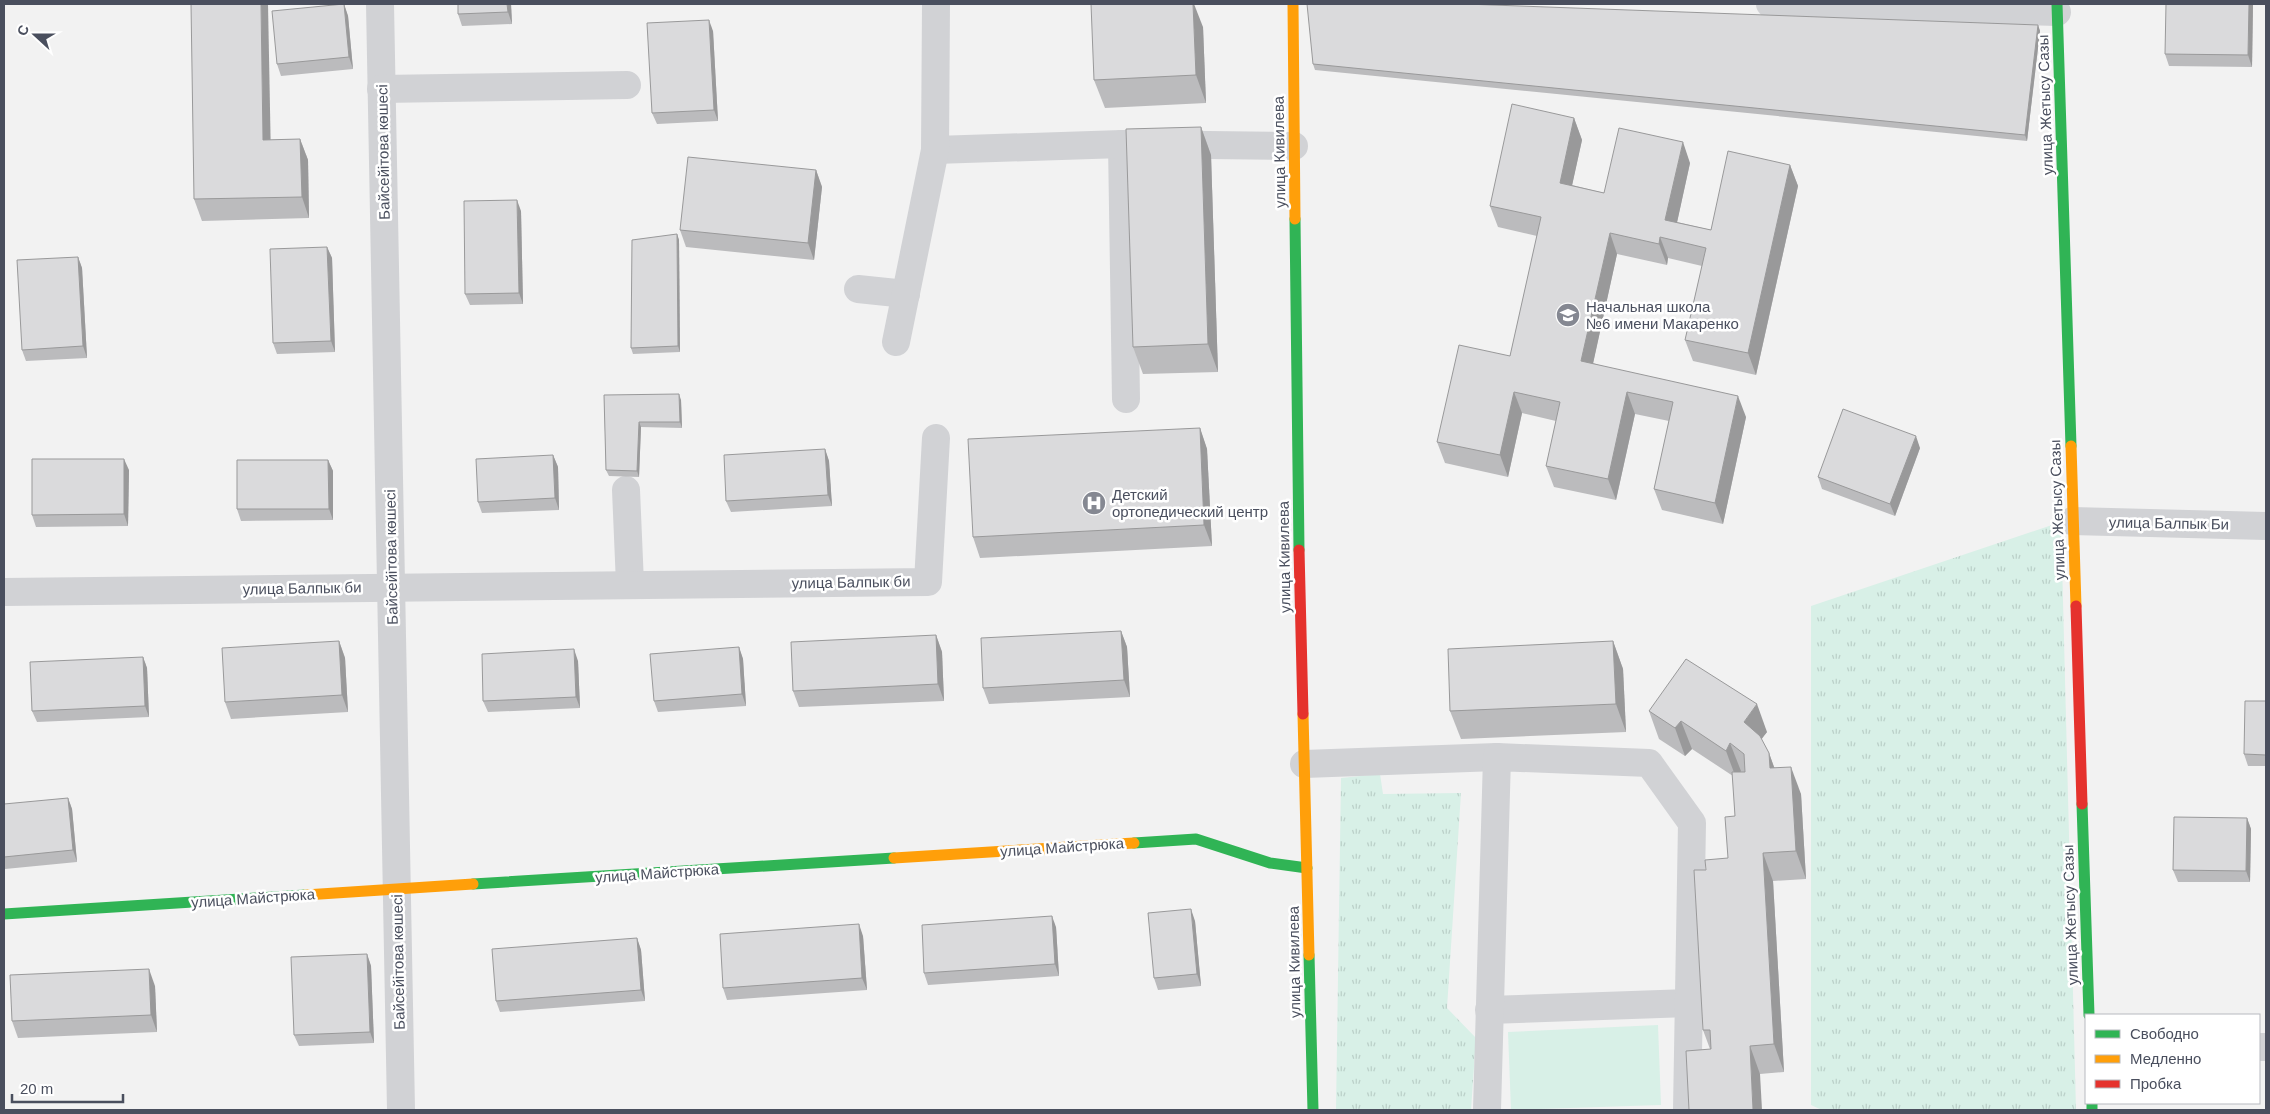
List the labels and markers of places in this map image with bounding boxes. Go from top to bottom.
place label: Начальная школа №6 имени Макаренко [1586,298,1739,332]
school or university icon: Начальная школа №6 имени Макаренко [1555,302,1581,328]
place label: Детский ортопедический центр [1112,486,1268,520]
hospital icon: Детский ортопедический центр [1081,490,1107,516]

